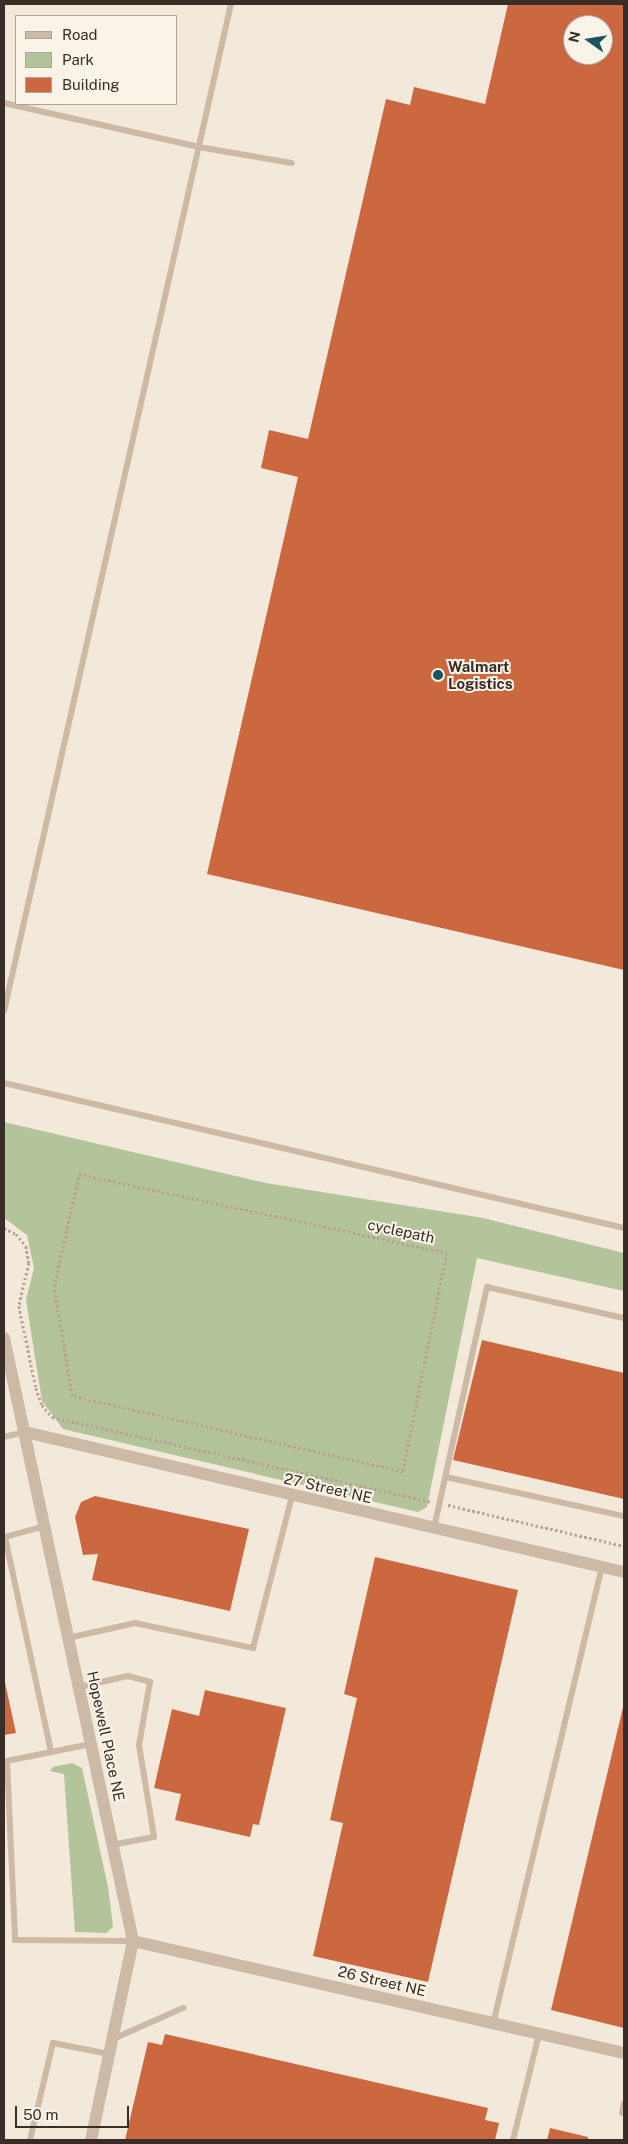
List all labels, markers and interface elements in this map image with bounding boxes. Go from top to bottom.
legend [15,15,178,105]
north arrow [563,15,613,65]
text: Road [62,26,98,43]
text: N [565,30,583,44]
text: Park [62,51,94,68]
text: Building [62,76,120,93]
place label: Walmart Logistics [448,657,513,692]
marker: Walmart Logistics [432,669,444,681]
street label: cyclepath [366,1215,436,1247]
street label: 27 Street NE [282,1469,374,1507]
street label: Hopewell Place NE [83,1669,129,1803]
street label: 26 Street NE [336,1962,428,2000]
scale bar [18,2096,131,2128]
text: 50 m [23,2106,58,2123]

